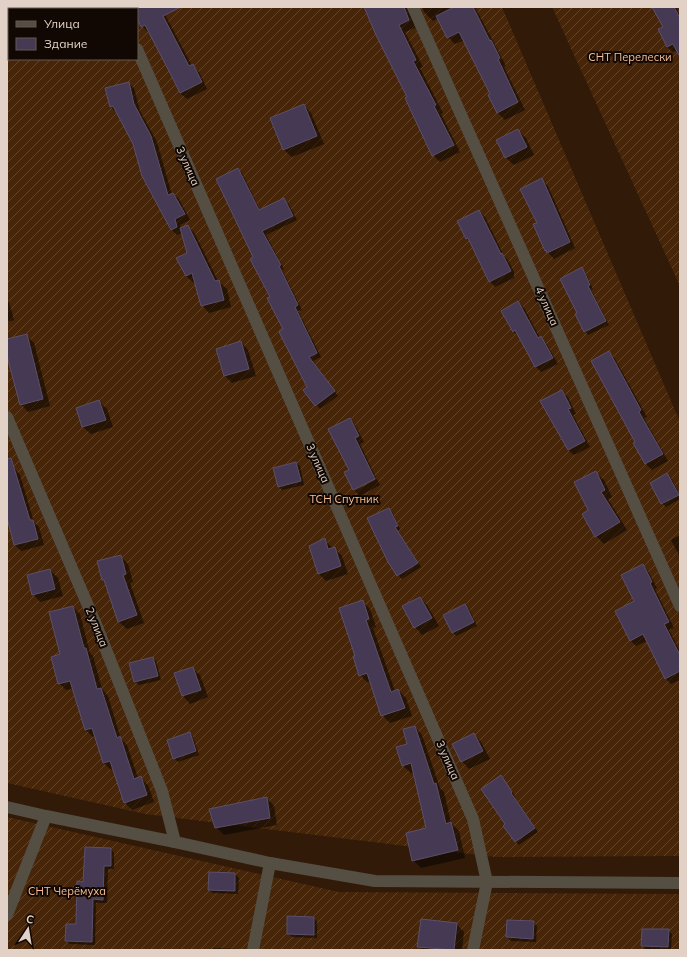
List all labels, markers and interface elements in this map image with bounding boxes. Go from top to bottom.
legend [8,8,138,60]
text: Улица [43,16,80,31]
text: Здание [44,36,88,51]
park label: СНТ Перелески [588,50,672,64]
street label: 3 улица [173,144,203,188]
street label: 4 улица [532,284,562,328]
street label: 3 улица [303,441,333,485]
park label: ТСН Спутник [309,492,379,506]
street label: 2 улица [83,605,111,649]
street label: 3 улица [433,738,463,782]
park label: СНТ Черёмуха [28,884,106,898]
north arrow [8,909,48,949]
text: С [25,912,36,927]

